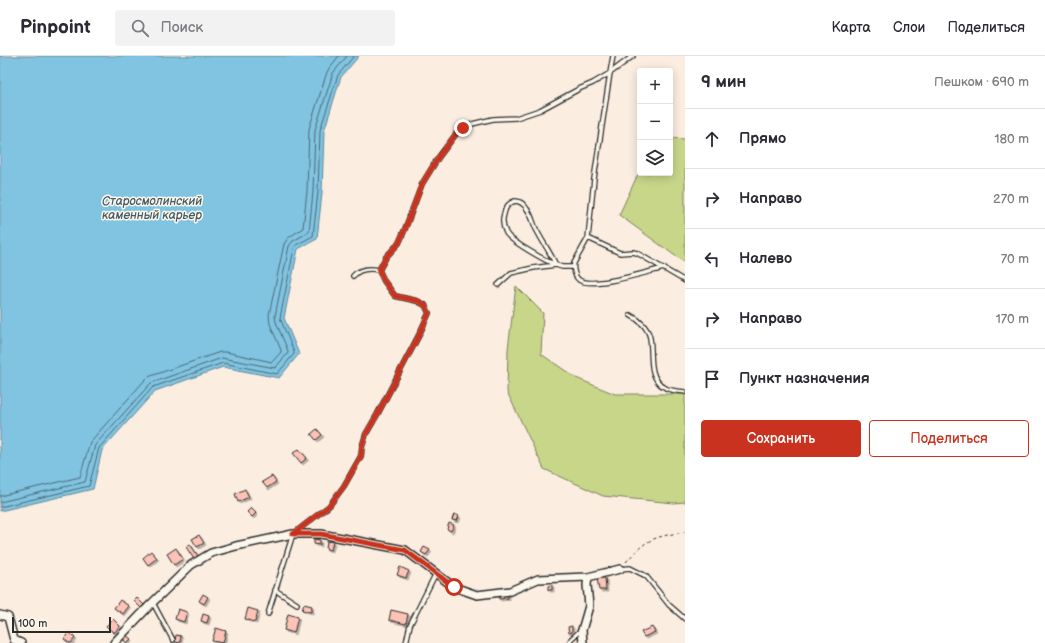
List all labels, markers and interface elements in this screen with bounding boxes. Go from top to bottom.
search box [115,10,395,46]
text: Pinpoint [20,16,91,39]
icon: search [129,17,151,39]
text: Поиск [161,18,203,37]
text: Карта [831,19,871,36]
text: Слои [893,19,925,36]
text: Поделиться [947,19,1025,36]
map controls [637,68,673,176]
button: + [637,68,673,104]
text: 9 мин [701,72,746,92]
text: Пешком · 690 m [934,74,1029,90]
button: − [637,104,673,140]
route end [454,119,472,137]
icon: ahead [701,128,723,150]
text: Прямо [739,129,786,148]
text: 180 m [994,131,1029,147]
button: layers [637,140,673,176]
icon: right [701,188,723,210]
text: Направо [739,189,802,208]
text: 270 m [993,191,1029,207]
water label: Старосмолинский каменный карьер [102,194,202,223]
icon: left [701,248,723,270]
text: Налево [739,249,792,268]
text: 70 m [1001,251,1029,267]
icon: right [701,308,723,330]
text: Направо [739,309,802,328]
text: 170 m [996,311,1029,327]
icon: arrive [701,368,723,390]
text: Пункт назначения [739,369,870,388]
button: Сохранить [701,420,861,457]
button: Поделиться [869,420,1029,457]
route start [445,578,463,596]
scale bar [12,615,111,634]
text: 100 m [18,617,47,630]

